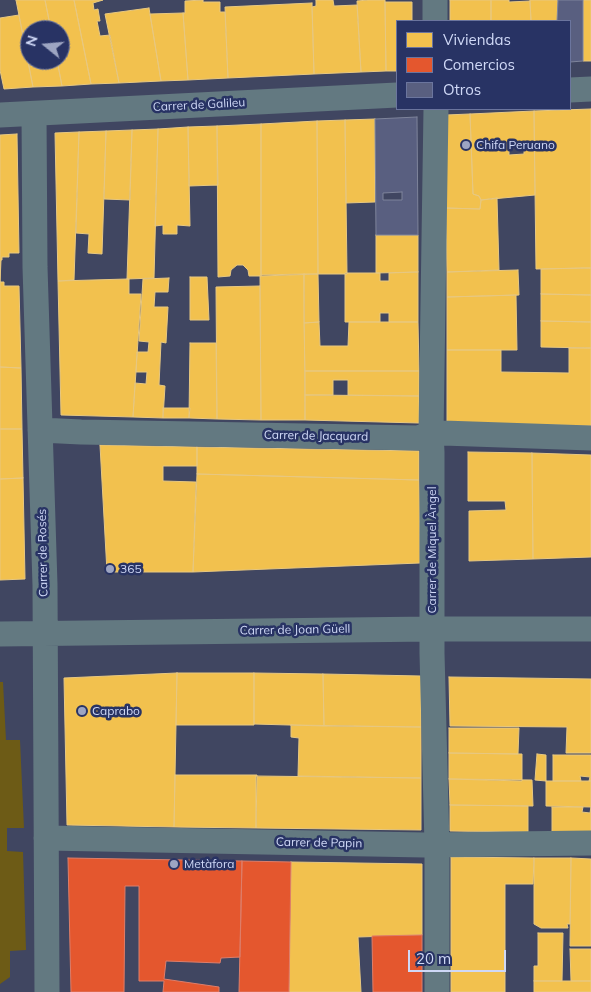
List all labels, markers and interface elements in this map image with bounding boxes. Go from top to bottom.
north arrow [20,20,70,70]
legend [396,20,571,110]
text: Viviendas [443,30,511,49]
text: N [21,33,42,49]
text: Comercios [443,55,515,74]
text: Otros [443,80,481,99]
street label: Carrer de Galileu [152,95,246,115]
place label: Chifa Peruano [476,138,555,152]
marker: Chifa Peruano [460,139,472,151]
street label: Carrer de Jacquard [264,428,368,444]
street label: Carrer de Miquel Àngel [425,487,439,613]
street label: Carrer de Rosés [35,509,51,597]
place label: 365 [120,562,142,576]
marker: 365 [104,563,116,575]
street label: Carrer de Joan Güell [239,622,351,638]
place label: Caprabo [92,704,140,718]
marker: Caprabo [76,705,88,717]
street label: Carrer de Papin [276,835,362,851]
place label: Metàfora [184,857,234,871]
marker: Metàfora [168,858,180,870]
scale bar [411,940,508,972]
text: 20 m [416,949,451,968]

